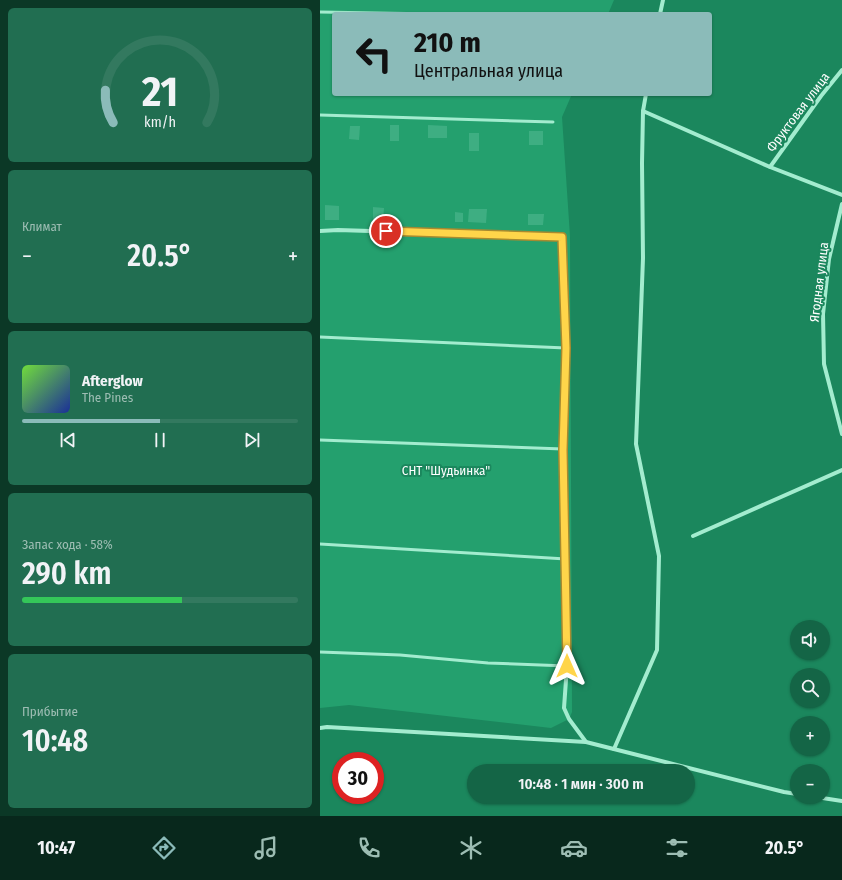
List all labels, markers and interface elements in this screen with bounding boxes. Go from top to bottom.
text: 210 m [414,26,481,59]
icon: left [348,28,400,80]
text: Центральная улица [414,60,563,82]
text: 21 [141,67,178,117]
street label: Фруктовая улица [763,70,833,154]
text: km/h [144,113,176,130]
pin [369,214,403,248]
text: Климат [22,219,62,234]
icon: arrive [375,220,397,242]
text: 20.5° [127,238,193,274]
street label: Ягодная улица [807,241,831,323]
text: − [22,243,32,270]
text: + [288,243,298,270]
text: Afterglow [82,372,143,390]
text: The Pines [82,390,133,405]
icon: previous [57,429,79,451]
icon: pause [149,429,171,451]
icon: next [241,429,263,451]
park label: СНТ "Шудьинка" [402,463,490,478]
text: Запас хода · 58% [22,537,113,552]
text: 290 km [22,556,111,592]
map controls [790,620,830,804]
button: sound [790,620,830,660]
position arrow [546,645,588,687]
button: search [790,668,830,708]
text: Прибытие [22,704,78,719]
button: + [790,716,830,756]
text: 10:48 [22,723,88,759]
speed limit sign: 30 [332,752,384,804]
button: − [790,764,830,804]
text: 10:48 · 1 мин · 300 m [518,775,644,793]
icon: directions [150,834,178,862]
icon: music [252,834,280,862]
icon: phone [355,834,383,862]
icon: climate [457,834,485,862]
icon: car [560,834,588,862]
icon: filters [663,834,691,862]
text: 10:47 [37,837,75,859]
text: 20.5° [765,837,805,859]

